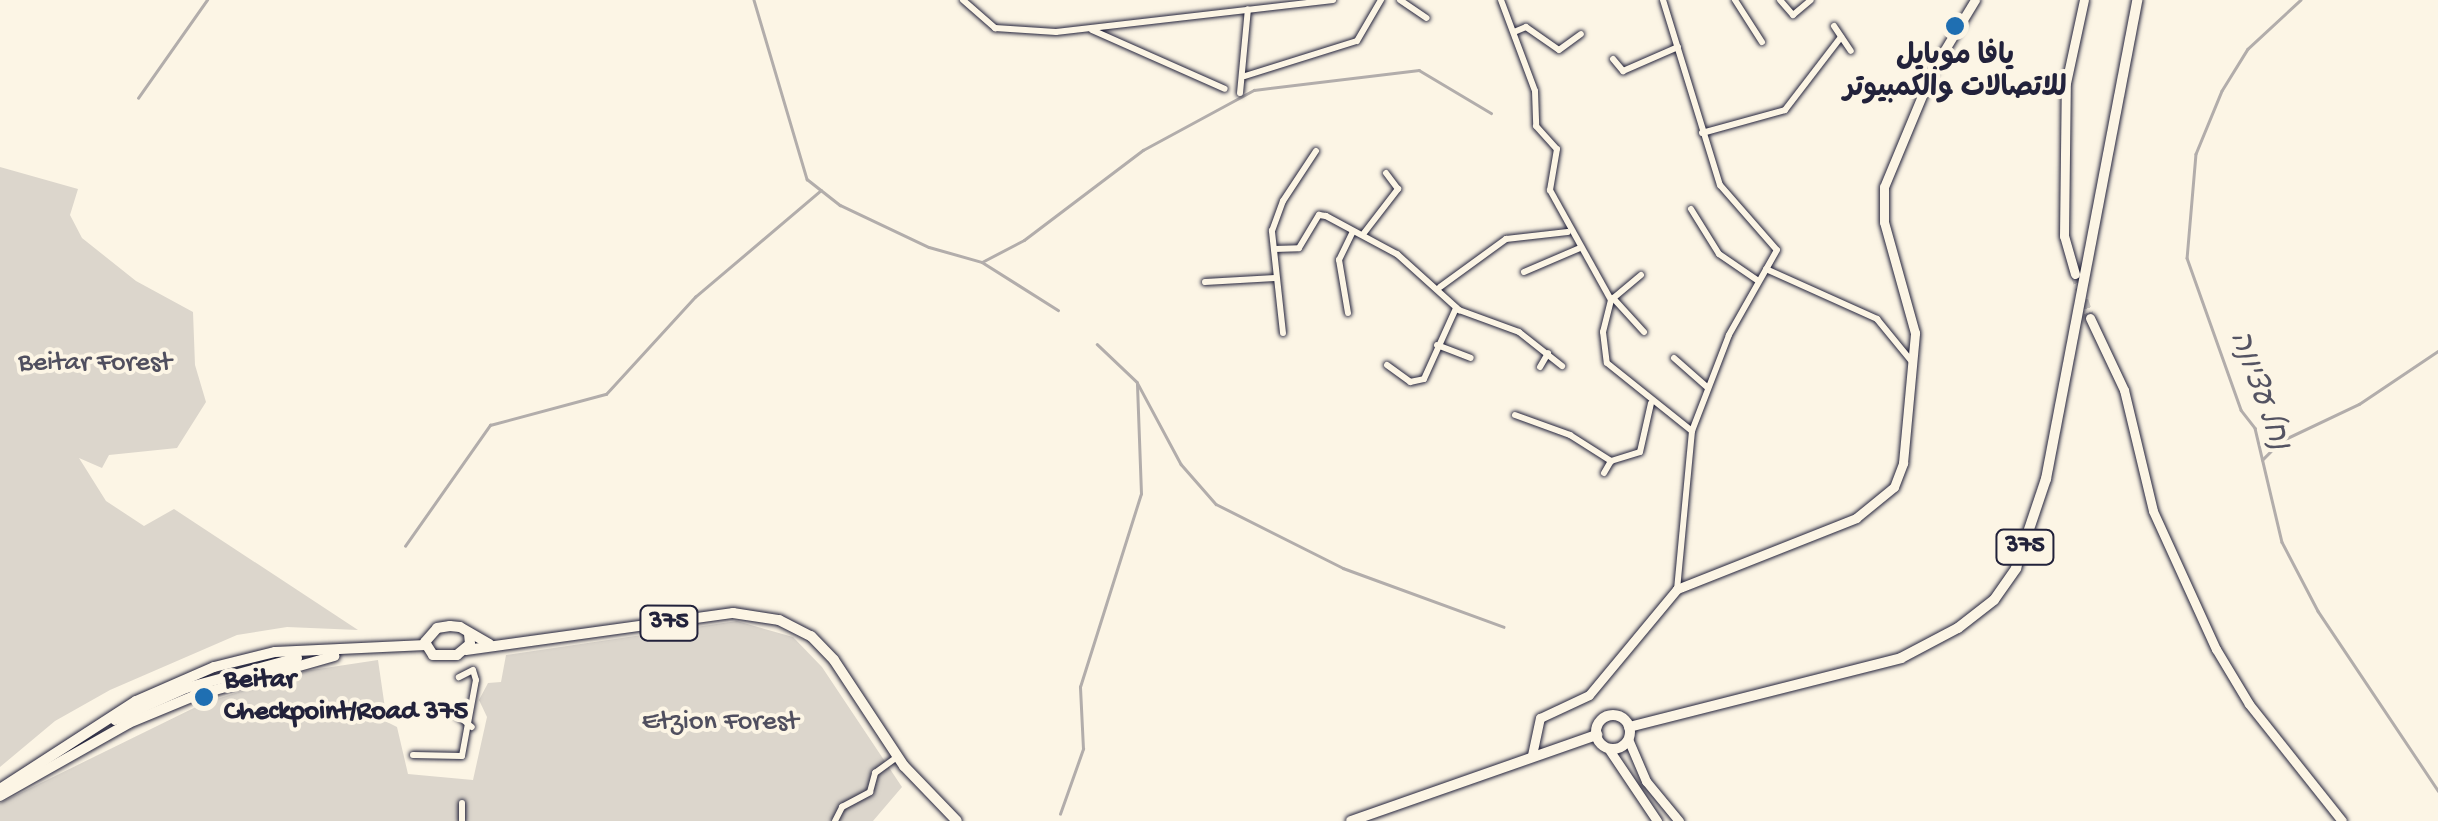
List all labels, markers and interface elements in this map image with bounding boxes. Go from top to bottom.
marker: يافا موبايل للاتصالات والكمبيوتر [1944,15,1966,37]
place label: يافا موبايل للاتصالات والكمبيوتر [1843,41,2067,107]
water label: נחל עציונה [2219,326,2295,456]
park label: Beitar Forest [18,347,172,381]
road number: 375 [1995,527,2055,567]
road number: 375 [639,603,699,643]
place label: Beitar Checkpoint/Road 375 [224,664,468,730]
marker: Beitar Checkpoint/Road 375 [193,686,215,708]
park label: Etzion Forest [642,706,798,740]

